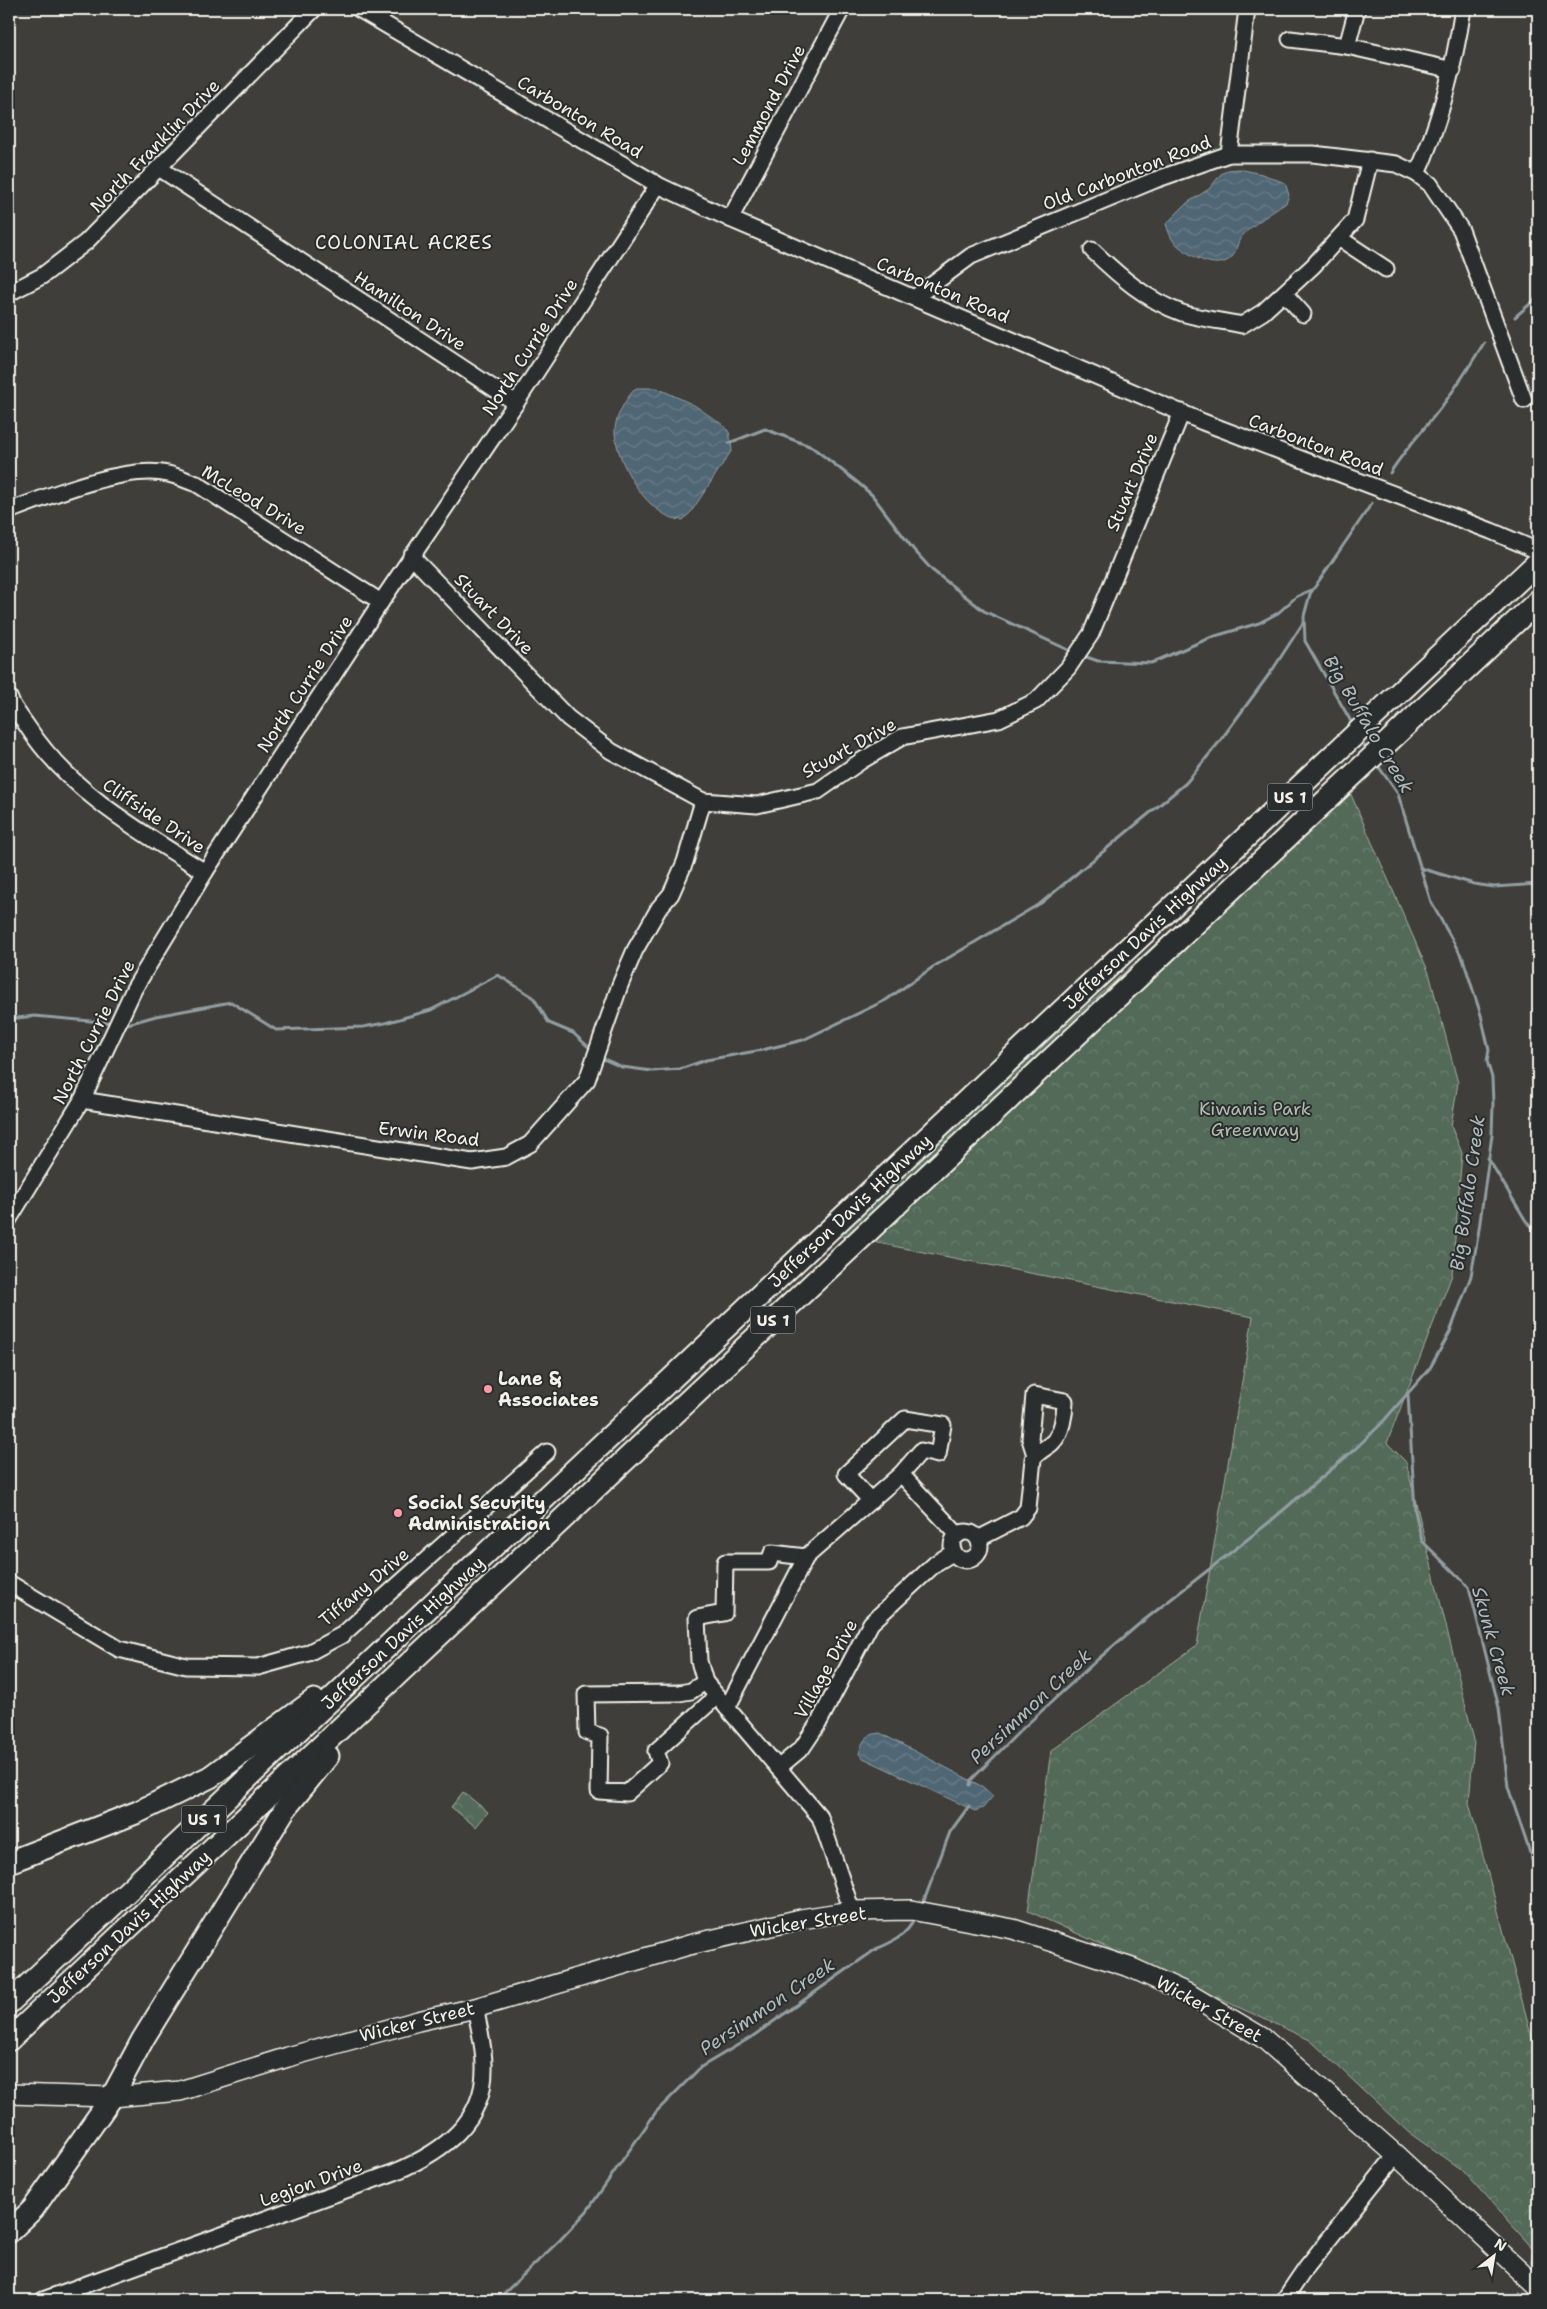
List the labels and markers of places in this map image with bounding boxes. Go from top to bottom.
place label: Lane & Associates [498,1367,599,1412]
marker: Lane & Associates [482,1383,494,1395]
place label: Social Security Administration [408,1491,550,1536]
marker: Social Security Administration [392,1507,404,1519]

